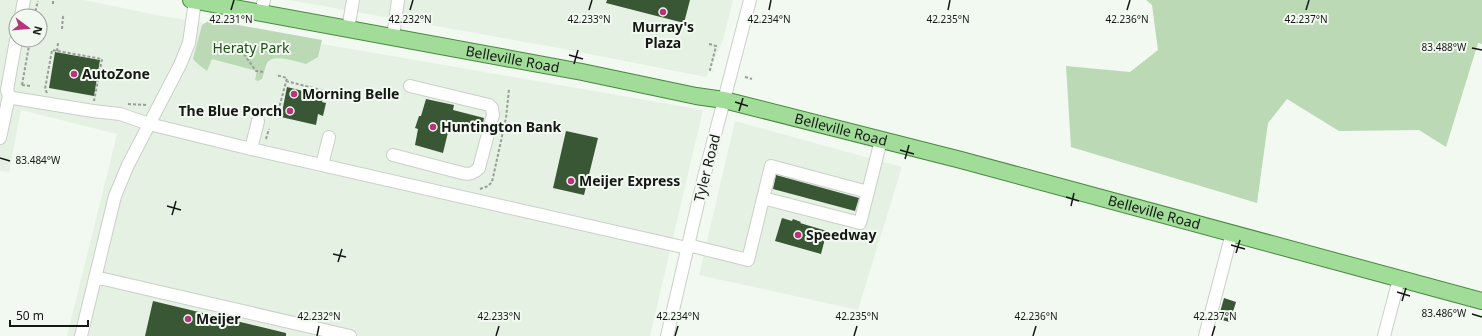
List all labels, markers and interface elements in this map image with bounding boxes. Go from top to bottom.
marker: Murray's Plaza [658,7,668,17]
north arrow [8,8,48,48]
text: 42.231°N [209,12,253,26]
text: 42.232°N [388,12,432,26]
text: 42.233°N [567,12,611,26]
text: 42.234°N [747,12,791,26]
text: 42.235°N [926,12,970,26]
text: 42.236°N [1105,12,1149,26]
text: 42.237°N [1284,12,1328,26]
place label: Murray's Plaza [632,17,694,52]
text: N [30,25,47,37]
park label: Heraty Park [212,38,290,57]
text: 83.488°W [1422,40,1467,54]
street label: Belleville Road [464,41,561,77]
place label: AutoZone [82,64,150,83]
marker: AutoZone [69,69,79,79]
place label: Morning Belle [302,84,399,103]
marker: Morning Belle [289,89,299,99]
place label: The Blue Porch [178,101,282,120]
marker: The Blue Porch [285,106,295,116]
street label: Belleville Road [793,108,890,150]
place label: Huntington Bank [441,117,561,136]
marker: Huntington Bank [428,122,438,132]
street label: Tyler Road [689,132,724,204]
text: 83.484°W [16,153,61,167]
place label: Meijer Express [579,171,680,190]
marker: Meijer Express [566,176,576,186]
street label: Belleville Road [1106,190,1203,233]
place label: Speedway [806,225,877,244]
marker: Speedway [793,230,803,240]
scale bar [10,302,88,328]
text: 83.486°W [1422,306,1467,320]
text: 50 m [16,307,44,324]
place label: Meijer [196,309,241,328]
text: 42.232°N [297,309,341,323]
text: 42.233°N [477,309,521,323]
text: 42.234°N [656,309,700,323]
text: 42.235°N [835,309,879,323]
text: 42.236°N [1014,309,1058,323]
text: 42.237°N [1193,309,1237,323]
marker: Meijer [183,314,193,324]

